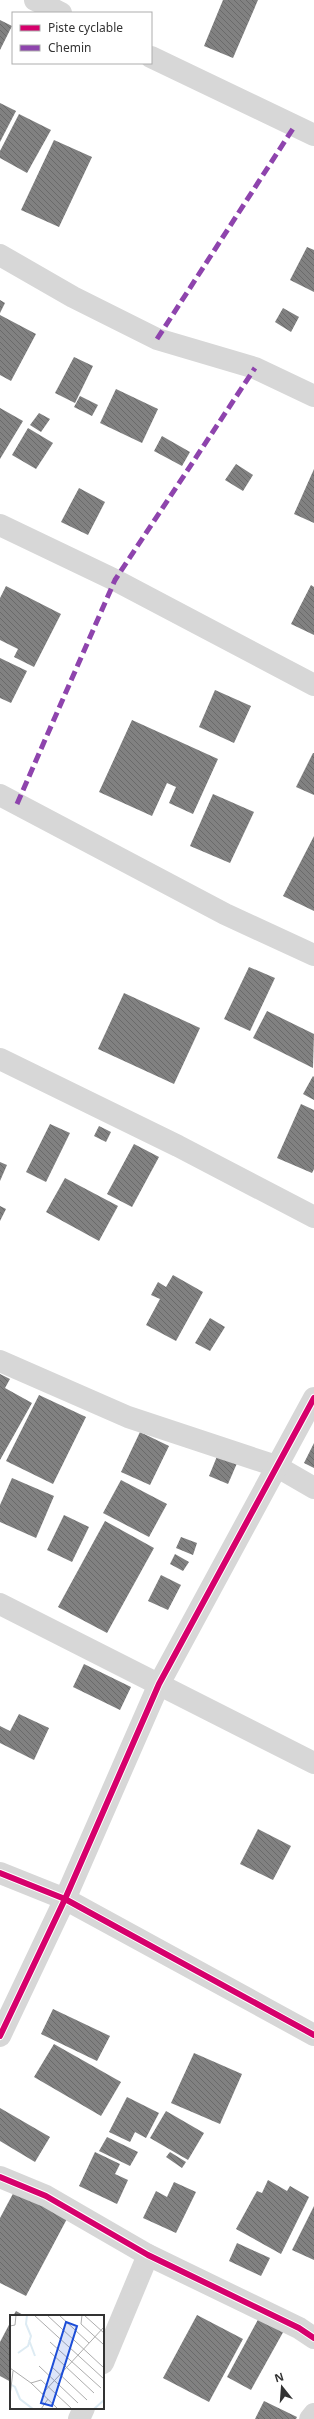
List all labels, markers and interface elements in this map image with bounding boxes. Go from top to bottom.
legend [12,12,152,64]
text: Piste cyclable [48,19,123,36]
text: Chemin [48,39,92,56]
inset map [10,2315,104,2409]
north arrow [262,2367,302,2407]
text: N [272,2368,285,2385]

